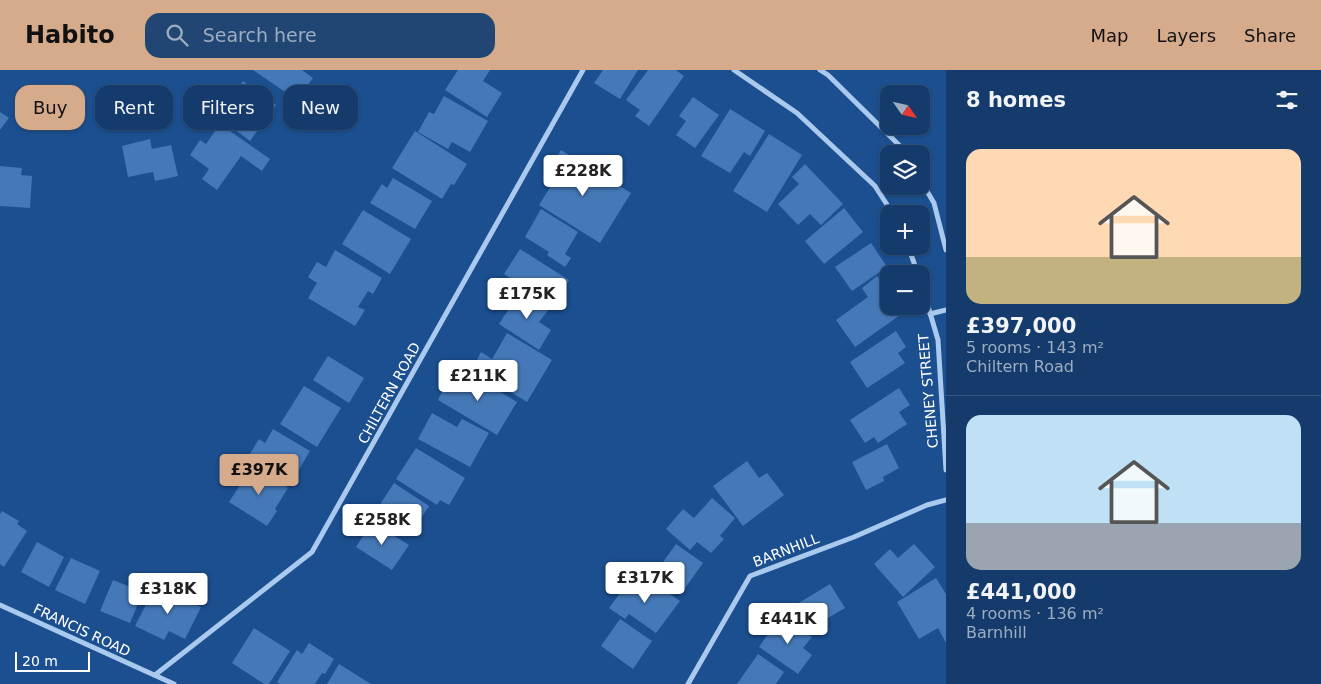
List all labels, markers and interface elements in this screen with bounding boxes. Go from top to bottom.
search box [145,13,495,58]
text: Habito [25,21,115,49]
icon: search [163,21,191,49]
text: Search here [203,24,317,46]
text: Map [1090,25,1128,46]
text: Layers [1156,25,1216,46]
text: Share [1244,25,1296,46]
chip: Buy [15,85,85,130]
chip: Rent [95,85,173,130]
chip: Filters [183,85,273,130]
chip: New [283,85,358,130]
north arrow [880,85,930,135]
map controls [880,85,930,315]
icon: filters [1273,86,1301,114]
text: 8 homes [966,88,1066,112]
button: layers [880,145,930,195]
pin: £228K [548,154,618,197]
text: £228K [555,161,611,180]
icon: home [1089,182,1179,272]
button: + [880,205,930,255]
button: − [880,265,930,315]
pin: £175K [492,278,562,320]
text: £175K [499,284,555,303]
text: £397,000 [966,314,1076,338]
street label: CHENEY STREET [915,333,941,449]
text: 5 rooms · 143 m² [966,338,1104,357]
street label: CHILTERN ROAD [355,340,423,446]
text: Chiltern Road [966,357,1074,376]
pin: £211K [443,360,513,402]
text: £211K [450,366,506,385]
icon: home [1089,447,1179,537]
pin: £397K [224,454,294,496]
text: £397K [231,460,287,479]
pin: £258K [347,504,417,546]
text: £258K [354,510,410,529]
street label: BARNHILL [751,530,822,570]
pin: £317K [610,562,680,604]
text: £317K [617,568,673,587]
pin: £318K [133,572,203,615]
text: £318K [140,579,196,598]
text: £441,000 [966,580,1076,604]
street label: FRANCIS ROAD [31,600,133,660]
pin: £441K [753,602,823,645]
text: 4 rooms · 136 m² [966,604,1104,623]
text: £441K [760,609,816,628]
text: Barnhill [966,623,1027,642]
scale bar [15,649,90,672]
text: 20 m [22,653,58,669]

